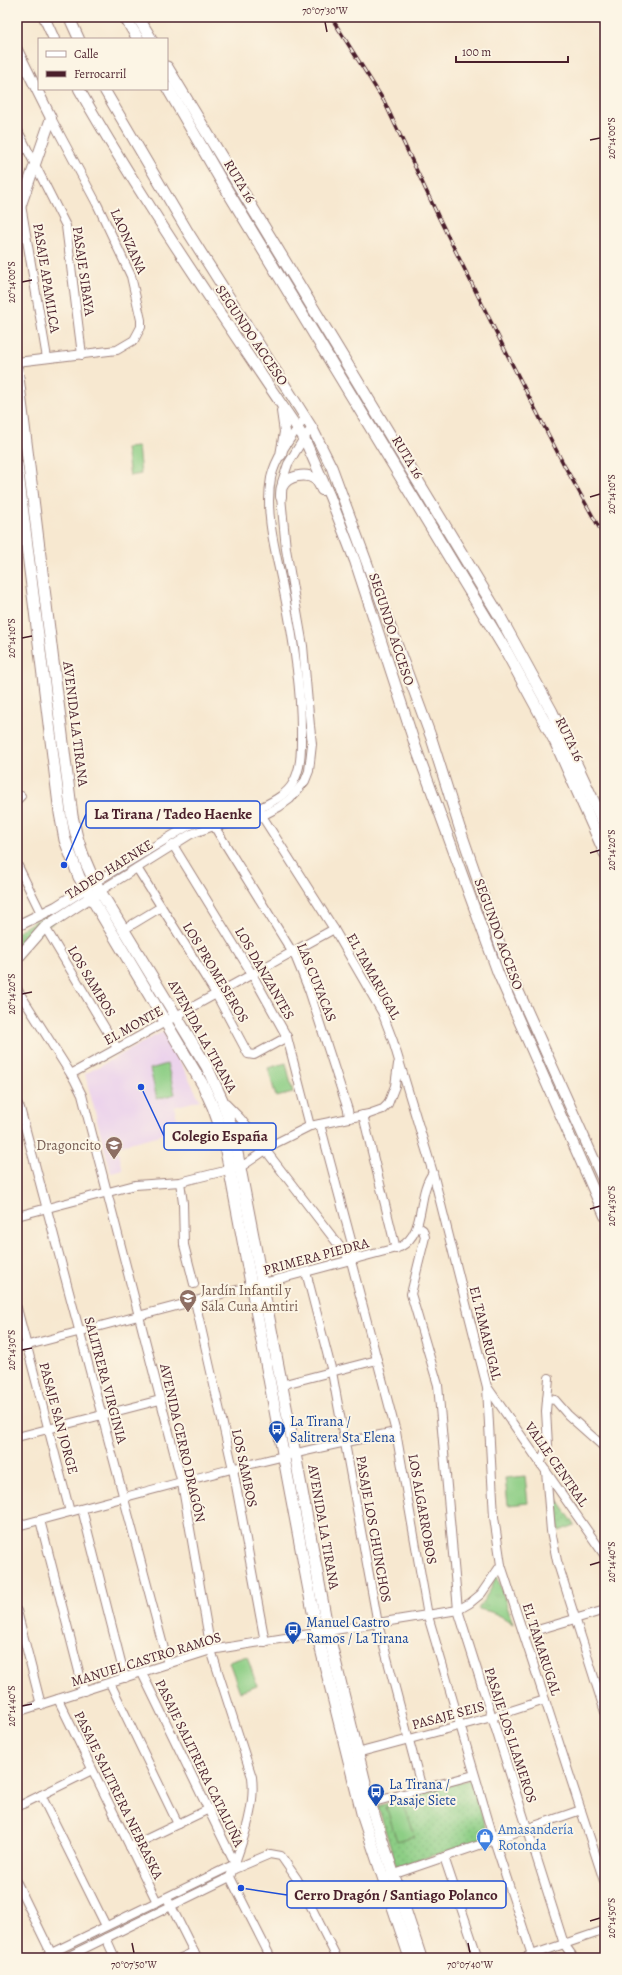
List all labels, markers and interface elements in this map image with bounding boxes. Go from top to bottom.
text: 70°07'30"W [302,4,348,17]
legend [38,38,168,90]
scale bar [456,38,568,64]
text: 100 m [462,44,491,60]
text: Calle [74,46,98,62]
text: Ferrocarril [74,66,126,82]
text: 20°14'00"S [605,117,618,159]
street label: RUTA 16 [219,156,260,206]
street label: LAONZANA [106,206,152,278]
street label: PASAJE APAMILCA [28,222,65,335]
street label: PASAJE SIBAYA [68,225,99,318]
text: 20°14'00"S [5,261,18,303]
street label: SEGUNDO ACCESO [211,281,292,390]
street label: RUTA 16 [387,432,428,482]
text: 20°14'10"S [605,474,618,514]
street label: SEGUNDO ACCESO [364,570,419,688]
text: 20°14'10"S [5,618,18,658]
street label: AVENIDA LA TIRANA [58,659,93,789]
street label: RUTA 16 [551,714,588,765]
callout: La Tirana / Tadeo Haenke [86,801,260,828]
text: La Tirana / Tadeo Haenke [94,804,252,824]
text: 20°14'20"S [605,829,618,871]
street label: TADEO HAENKE [62,835,157,904]
street label: SEGUNDO ACCESO [470,876,528,993]
street label: LOS PROMESEROS [178,918,253,1026]
street label: LOS DANZANTES [230,923,299,1023]
street label: EL TAMARUGAL [342,930,406,1024]
street label: LAS CUYACAS [292,940,341,1024]
street label: LOS SAMBOS [63,942,120,1020]
text: 20°14'20"S [5,973,18,1015]
street label: AVENIDA LA TIRANA [163,976,242,1097]
street label: EL MONTE [100,1001,166,1050]
callout: Colegio España [164,1123,276,1150]
text: Colegio España [172,1126,269,1146]
school or university icon: Dragoncito [104,1135,124,1160]
place label: Dragoncito [36,1136,101,1155]
text: 20°14'30"S [605,1186,618,1226]
street label: PRIMERA PIEDRA [261,1233,372,1280]
place label: Jardín Infantil y Sala Cuna Amtiri [201,1281,298,1316]
street label: EL TAMARUGAL [465,1284,507,1383]
school or university icon: Jardín Infantil y Sala Cuna Amtiri [178,1288,198,1313]
street label: SALITRERA VIRGINIA [79,1315,132,1447]
text: 20°14'30"S [5,1330,18,1370]
street label: PASAJE SAN JORGE [34,1360,83,1476]
street label: AVENIDA CERRO DRAGÓN [155,1361,210,1524]
place label: La Tirana / Salitrera Sta Elena [290,1412,396,1447]
street label: VALLE CENTRAL [520,1417,593,1511]
bus stop icon: La Tirana / Salitrera Sta Elena [267,1419,287,1444]
street label: LOS SAMBOS [227,1427,262,1509]
street label: LOS ALGARROBOS [403,1452,442,1566]
street label: PASAJE LOS CHUNCHOS [351,1454,396,1604]
street label: AVENIDA LA TIRANA [303,1462,344,1592]
text: 20°14'40"S [605,1542,618,1582]
street label: EL TAMARUGAL [518,1601,566,1699]
place label: Manuel Castro Ramos / La Tirana [306,1613,409,1648]
bus stop icon: Manuel Castro Ramos / La Tirana [283,1620,303,1645]
street label: MANUEL CASTRO RAMOS [69,1628,224,1691]
street label: PASAJE LOS LLAMEROS [480,1665,541,1805]
street label: PASAJE SALITRERA CATALUÑA [151,1676,249,1851]
text: 20°14'40"S [5,1686,18,1726]
street label: PASAJE SEIS [410,1697,487,1734]
street label: PASAJE SALITRERA NEBRASKA [69,1708,168,1883]
place label: La Tirana / Pasaje Siete [389,1775,456,1810]
bus stop icon: La Tirana / Pasaje Siete [366,1782,386,1807]
place label: Amasandería Rotonda [497,1820,574,1855]
shop icon: Amasandería Rotonda [475,1827,495,1852]
callout: Cerro Dragón / Santiago Polanco [287,1881,506,1908]
text: Cerro Dragón / Santiago Polanco [294,1885,498,1905]
text: 20°14'50"S [605,1898,618,1938]
text: 70°07'50"W [111,1958,158,1971]
text: 70°07'40"W [447,1958,494,1971]

